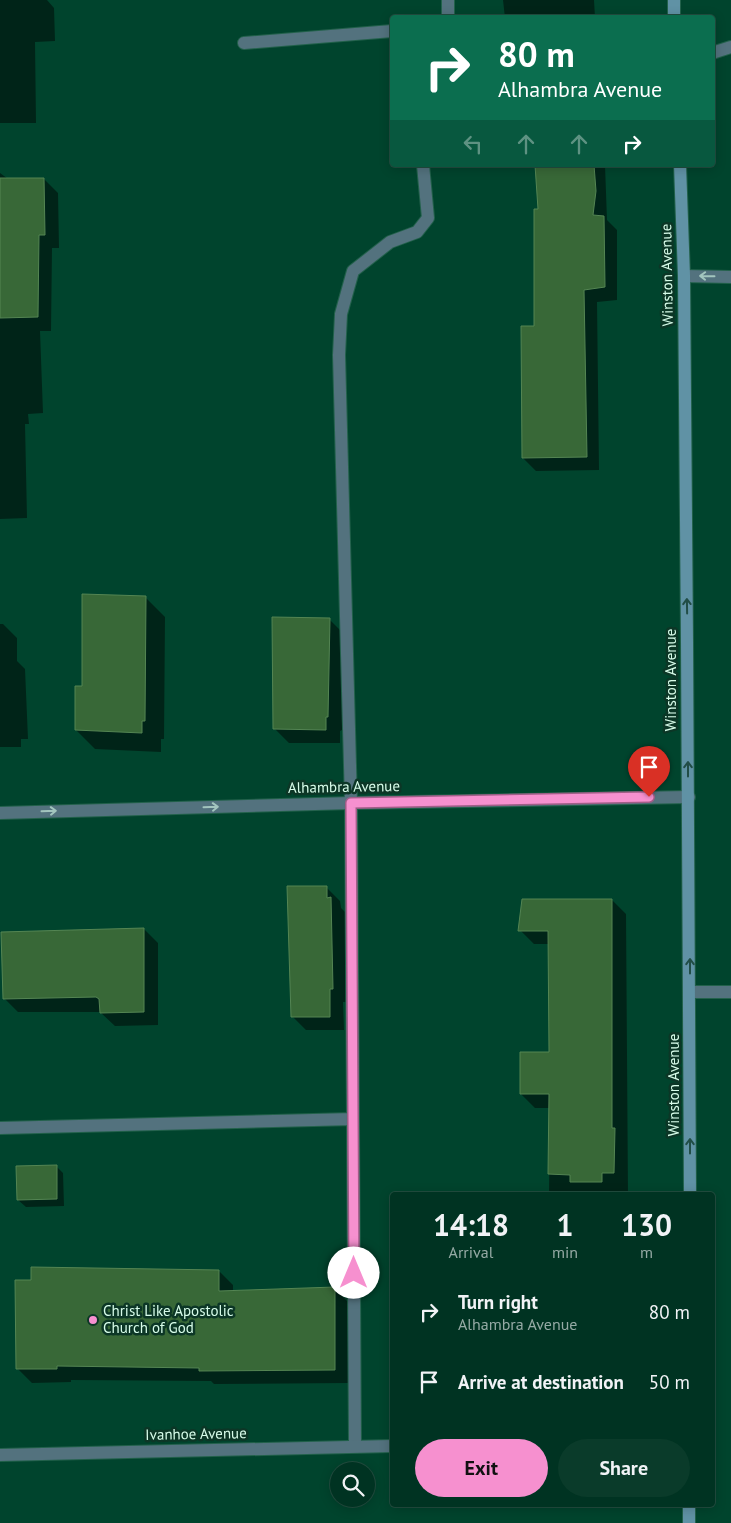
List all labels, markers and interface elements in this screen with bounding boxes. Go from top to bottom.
text: 80 m [498,31,575,77]
icon: right [415,35,480,100]
text: Alhambra Avenue [498,75,662,103]
icon: left [459,130,487,158]
icon: ahead [512,130,540,158]
icon: ahead [565,130,593,158]
icon: right [618,130,646,158]
street label: Winston Avenue [656,224,677,326]
one-way arrow [700,271,716,281]
one-way arrow [682,599,692,615]
street label: Winston Avenue [661,629,680,731]
pin [628,746,670,797]
icon: arrive [635,753,663,781]
one-way arrow [683,761,693,778]
street label: Alhambra Avenue [288,776,400,797]
one-way arrow [203,802,219,811]
one-way arrow [40,807,56,816]
one-way arrow [685,959,695,975]
street label: Winston Avenue [664,1034,683,1136]
one-way arrow [685,1139,695,1155]
text: 14:18 [433,1205,509,1244]
text: 1 [557,1205,574,1244]
text: 130 [621,1205,672,1244]
text: Arrival [449,1242,493,1262]
text: min [552,1242,578,1262]
text: m [640,1242,653,1262]
position arrow [327,1246,379,1298]
text: Turn right [458,1290,538,1314]
icon: right [415,1298,443,1326]
text: 80 m [649,1300,690,1324]
place label: Christ Like Apostolic Church of God [103,1301,234,1337]
marker: Christ Like Apostolic Church of God [87,1314,99,1326]
text: Alhambra Avenue [458,1314,577,1334]
icon: arrive [415,1368,443,1396]
text: Arrive at destination [458,1370,624,1394]
text: 50 m [649,1370,690,1394]
street label: Ivanhoe Avenue [145,1423,247,1444]
button: Exit [415,1439,548,1497]
button: Share [558,1439,690,1497]
map controls [330,1462,375,1507]
button: search [330,1462,375,1507]

